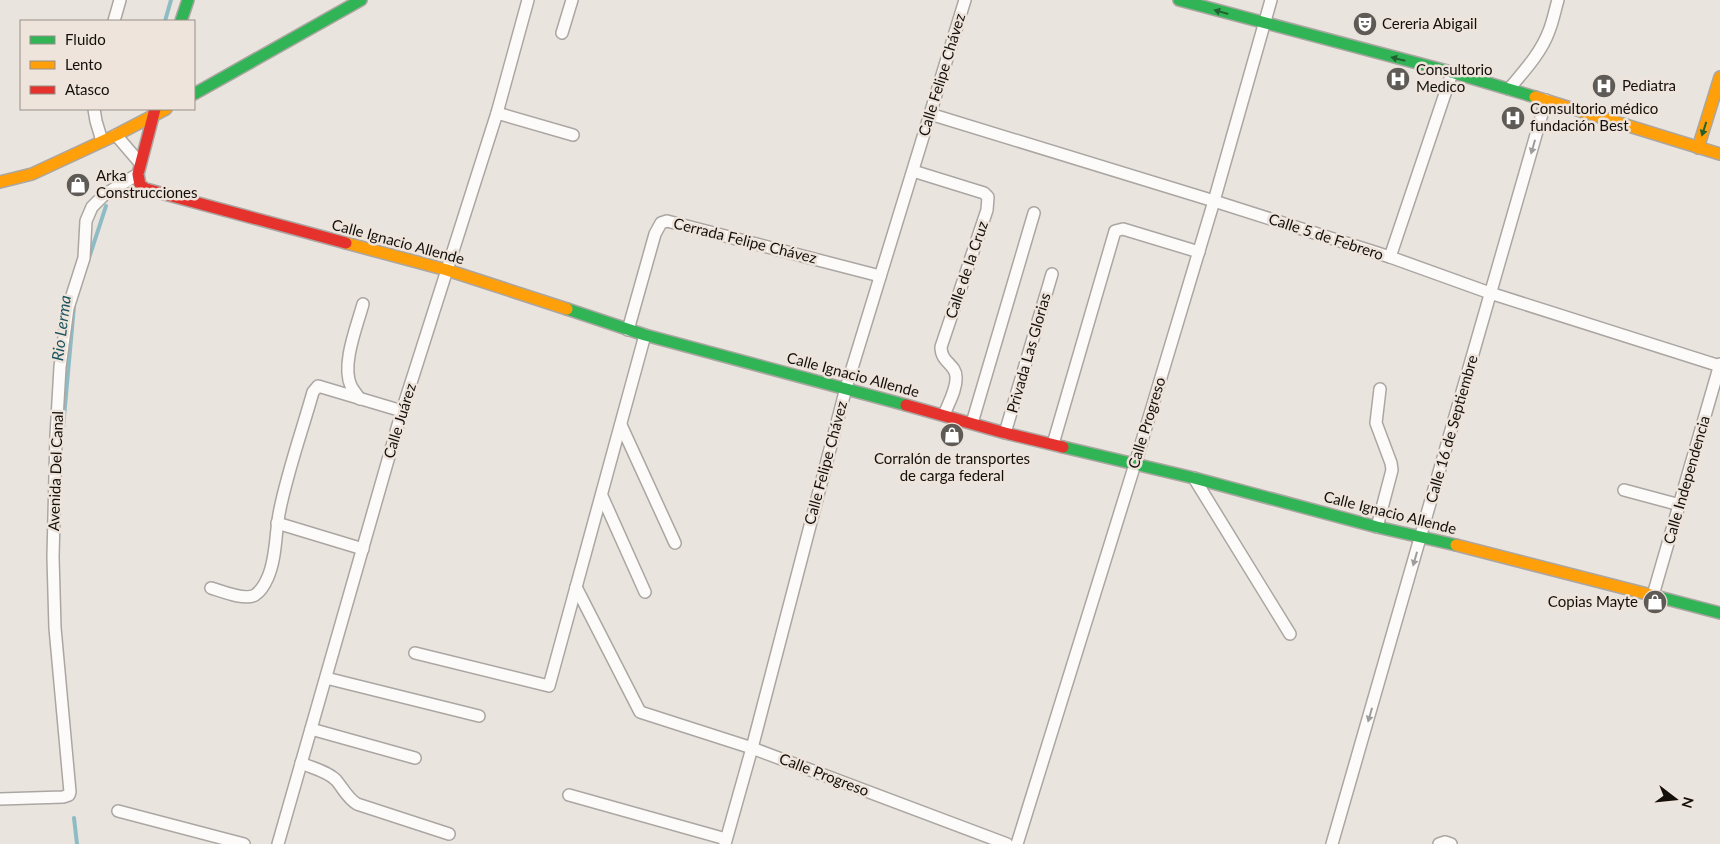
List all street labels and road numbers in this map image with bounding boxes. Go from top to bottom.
street label: Calle Felipe Chávez [914,11,968,138]
street label: Calle 5 de Febrero [1267,209,1386,263]
street label: Cerrada Felipe Chávez [672,214,819,267]
street label: Calle Ignacio Allende [330,215,466,267]
street label: Calle de la Cruz [941,218,991,321]
street label: Privada Las Glorias [1002,291,1054,415]
street label: Calle Ignacio Allende [785,348,921,400]
street label: Calle 16 de Septiembre [1421,353,1481,505]
street label: Calle Progreso [1124,375,1168,471]
street label: Calle Juárez [379,381,419,460]
street label: Calle Felipe Chávez [800,399,850,527]
street label: Avenida Del Canal [44,411,66,531]
street label: Calle Independencia [1659,413,1713,546]
street label: Calle Ignacio Allende [1322,487,1459,537]
street label: Calle Progreso [777,749,872,799]

